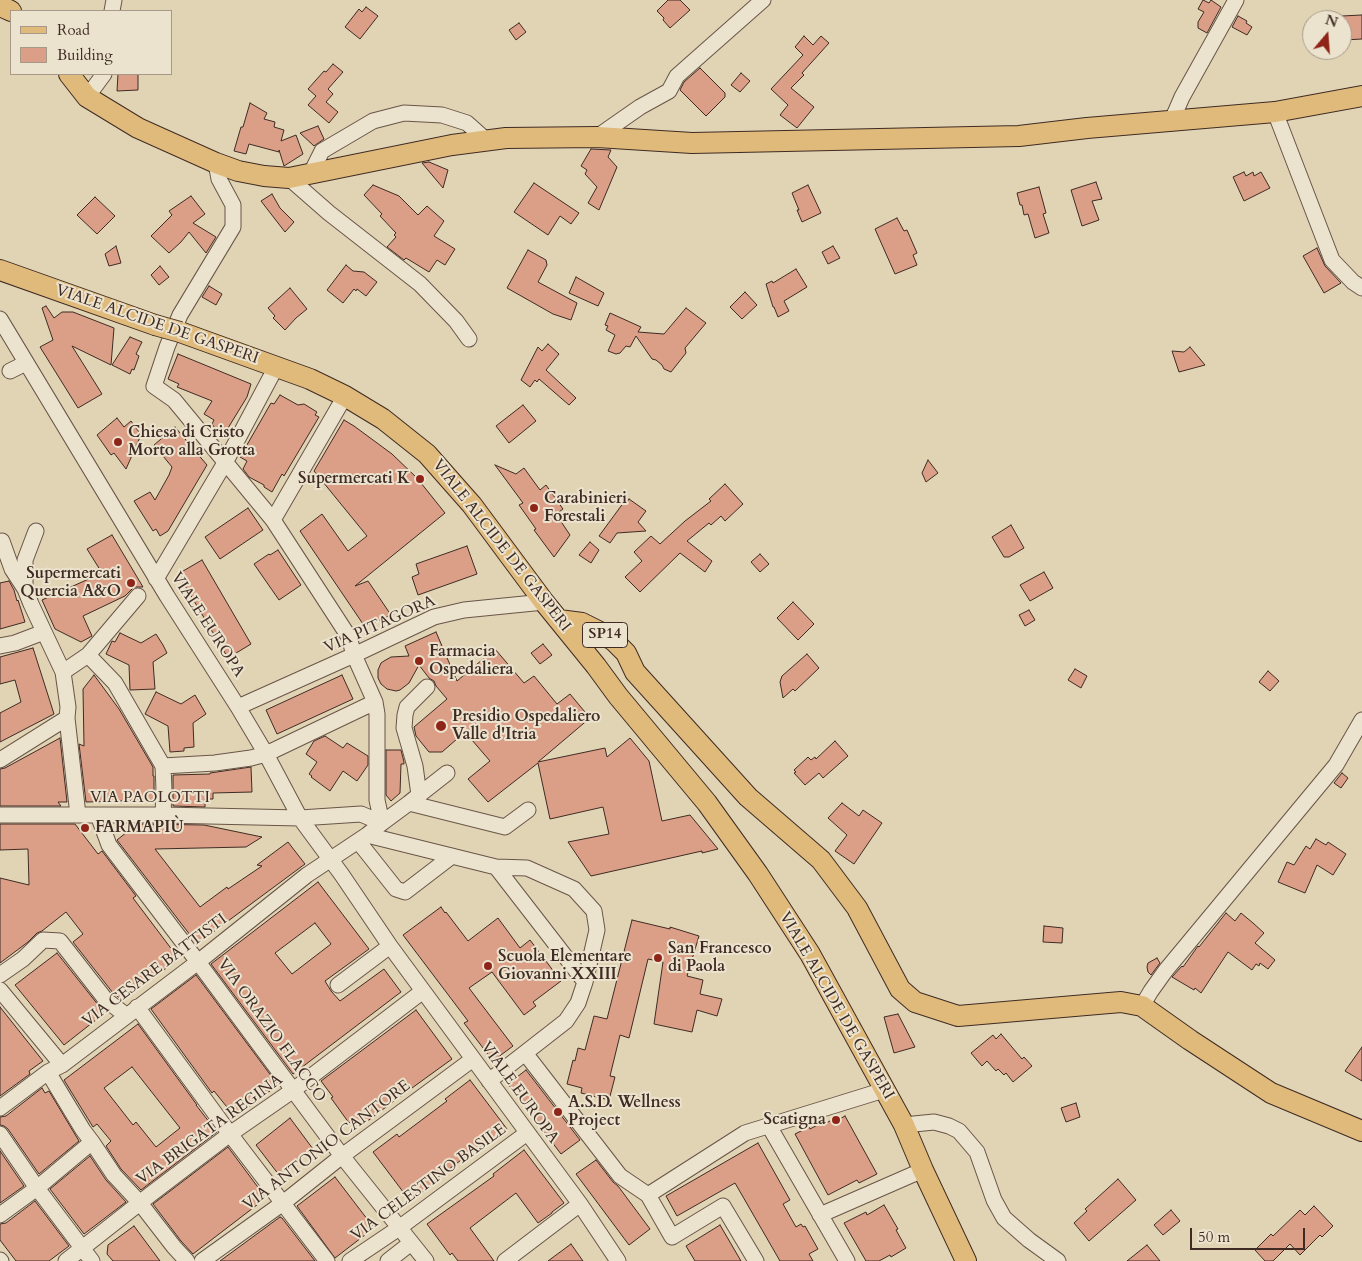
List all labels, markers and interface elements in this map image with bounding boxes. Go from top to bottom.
legend [10,10,172,75]
north arrow [1302,10,1352,60]
text: N [1323,10,1340,32]
text: Road [57,20,90,40]
text: Building [57,45,113,65]
street label: VIALE ALCIDE DE GASPERI [53,281,261,369]
place label: Chiesa di Cristo Morto alla Grotta [128,423,255,461]
marker: Chiesa di Cristo Morto alla Grotta [112,436,124,448]
street label: VIALE ALCIDE DE GASPERI [428,456,574,636]
place label: Supermercati K [298,469,410,489]
marker: Supermercati K [414,473,426,485]
place label: Carabinieri Forestali [544,489,627,527]
marker: Carabinieri Forestali [528,502,540,514]
place label: Supermercati Quercia A&O [20,564,121,602]
street label: VIALE EUROPA [166,569,248,681]
marker: Supermercati Quercia A&O [125,577,137,589]
street label: VIA PITAGORA [321,592,439,658]
road number: SP14 [582,622,628,648]
place label: Farmacia Ospedaliera [429,642,514,680]
marker: Farmacia Ospedaliera [413,655,425,667]
place label: Presidio Ospedaliero Valle d'Itria [452,707,600,745]
marker: Presidio Ospedaliero Valle d'Itria [434,719,448,733]
street label: VIA PAOLOTTI [90,788,210,808]
place label: FARMAPIÙ [95,818,183,838]
marker: FARMAPIÙ [79,822,91,834]
street label: VIALE ALCIDE DE GASPERI [774,909,898,1103]
street label: VIA CESARE BATTISTI [79,910,231,1032]
place label: San Francesco di Paola [668,939,771,977]
place label: Scuola Elementare Giovanni XXIII [498,947,632,985]
marker: San Francesco di Paola [652,952,664,964]
street label: VIA ORAZIO FLACCO [212,956,330,1106]
marker: Scuola Elementare Giovanni XXIII [482,960,494,972]
street label: VIALE EUROPA [476,1038,562,1148]
street label: VIA BRIGATA REGINA [133,1071,287,1189]
street label: VIA ANTONIO CANTORE [240,1077,414,1215]
place label: A.S.D. Wellness Project [568,1093,681,1131]
marker: A.S.D. Wellness Project [552,1106,564,1118]
place label: Scatigna [763,1110,826,1130]
marker: Scatigna [830,1114,842,1126]
street label: VIA CELESTINO BASILE [348,1120,510,1246]
scale bar [1192,1218,1307,1250]
text: 50 m [1198,1227,1230,1247]

